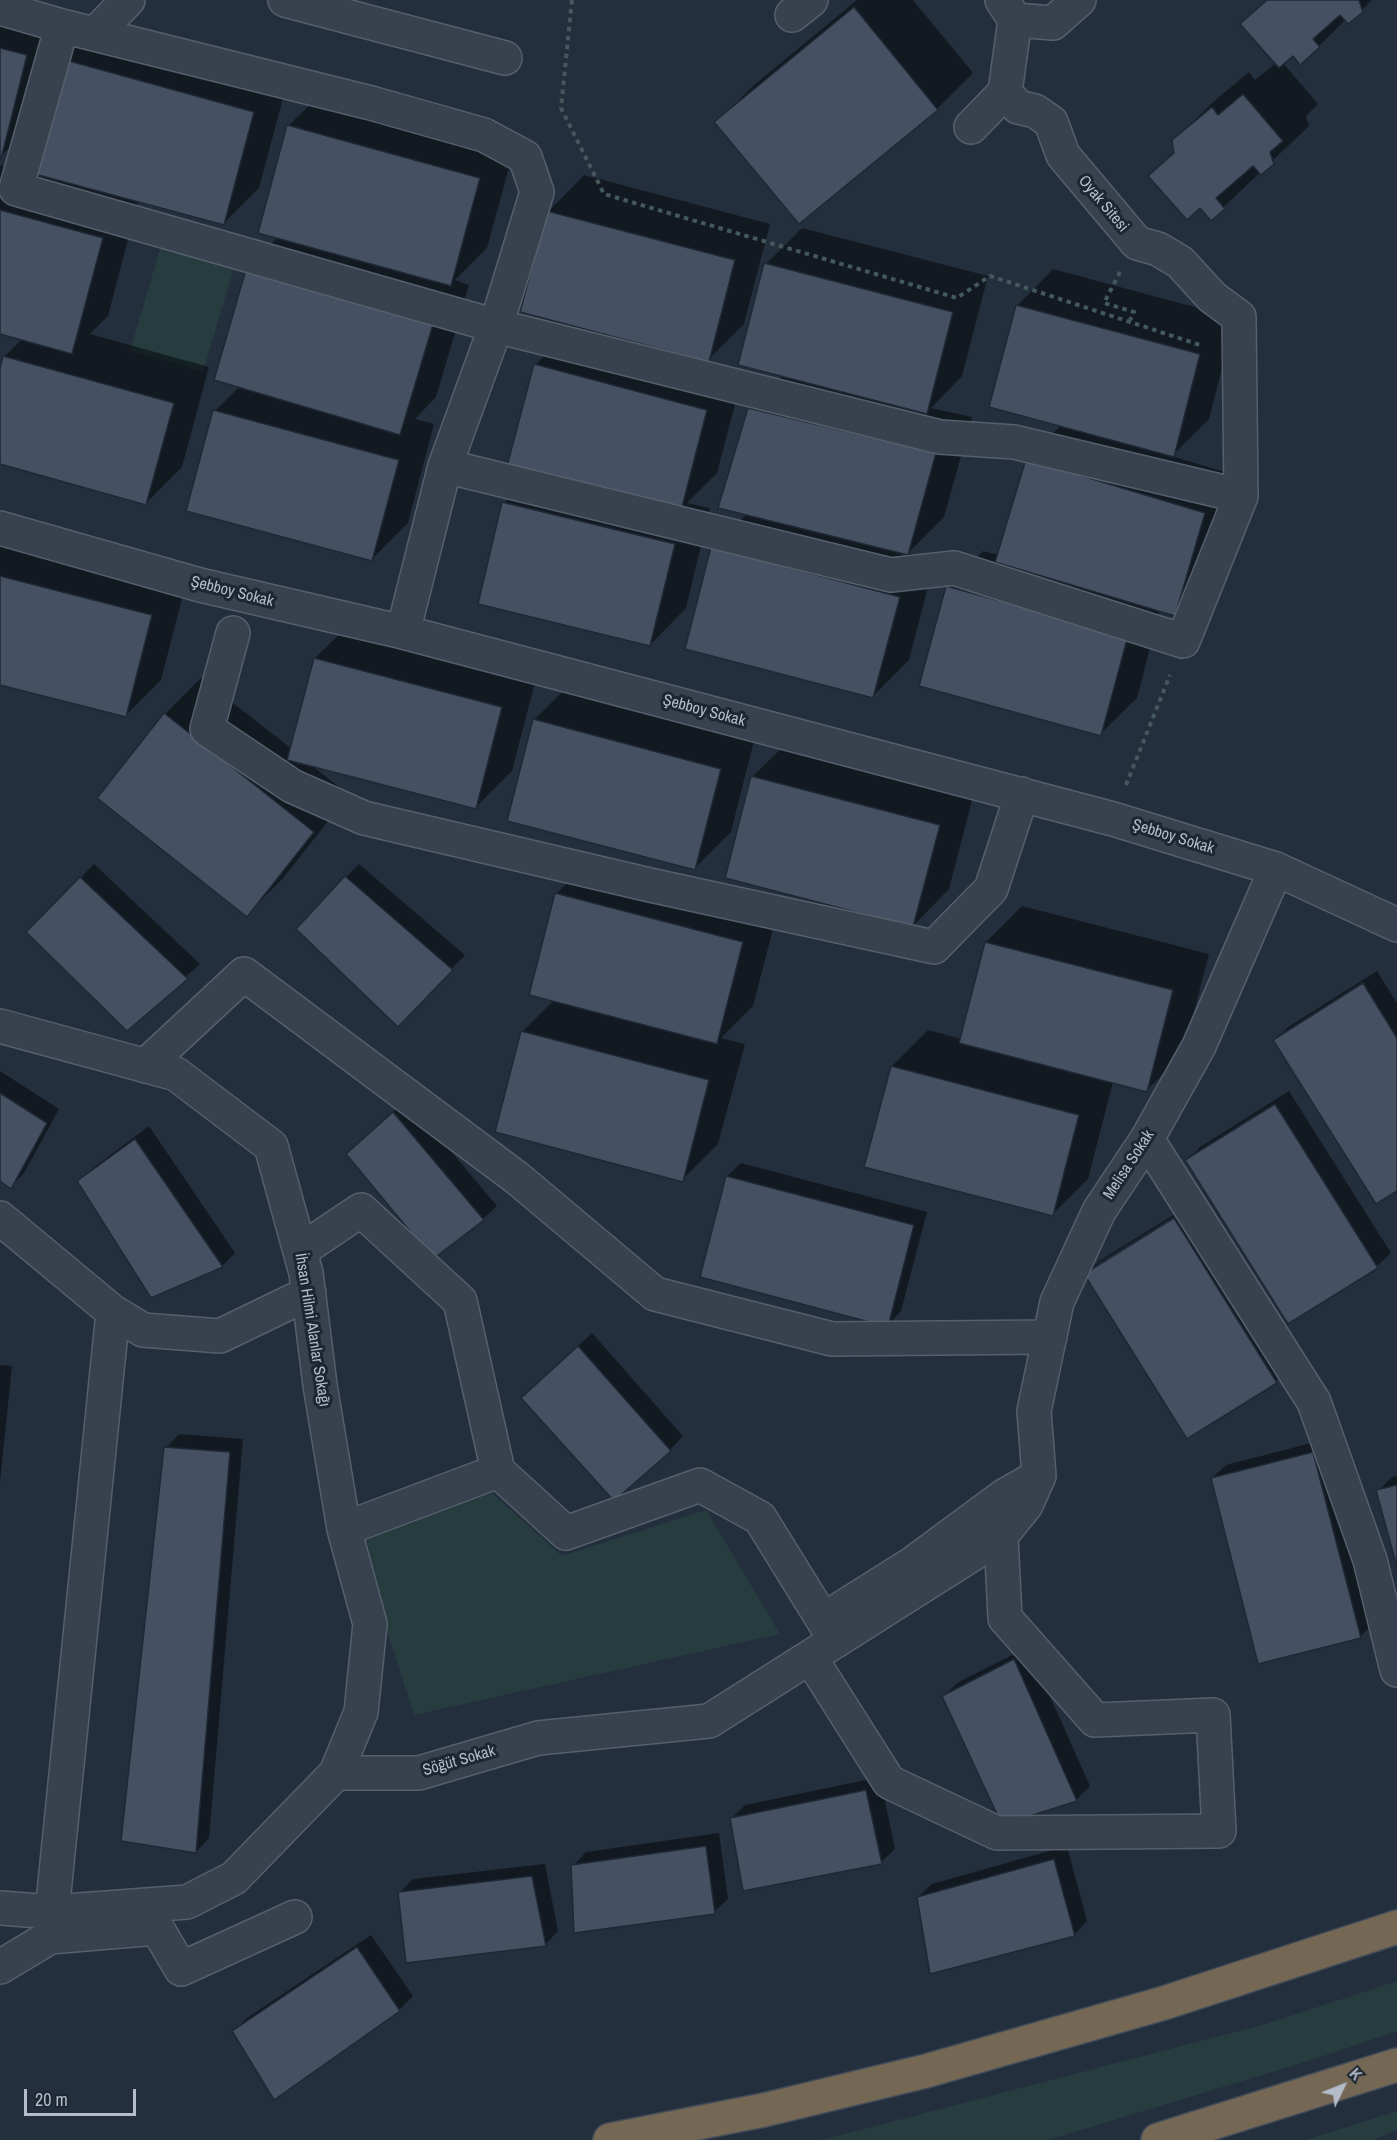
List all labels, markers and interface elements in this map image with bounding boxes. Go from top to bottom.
street label: Oyak Sitesi [1074,172,1132,236]
street label: Şebboy Sokak [189,572,275,612]
street label: Şebboy Sokak [661,691,747,731]
street label: Şebboy Sokak [1130,815,1216,859]
street label: Melisa Sokak [1100,1127,1158,1203]
street label: İhsan Hilmi Alanlar Sokağı [290,1252,334,1408]
street label: Söğüt Sokak [421,1742,497,1780]
north arrow [1313,2056,1373,2116]
text: K [1345,2063,1367,2085]
scale bar [27,2077,140,2115]
text: 20 m [35,2087,68,2112]

